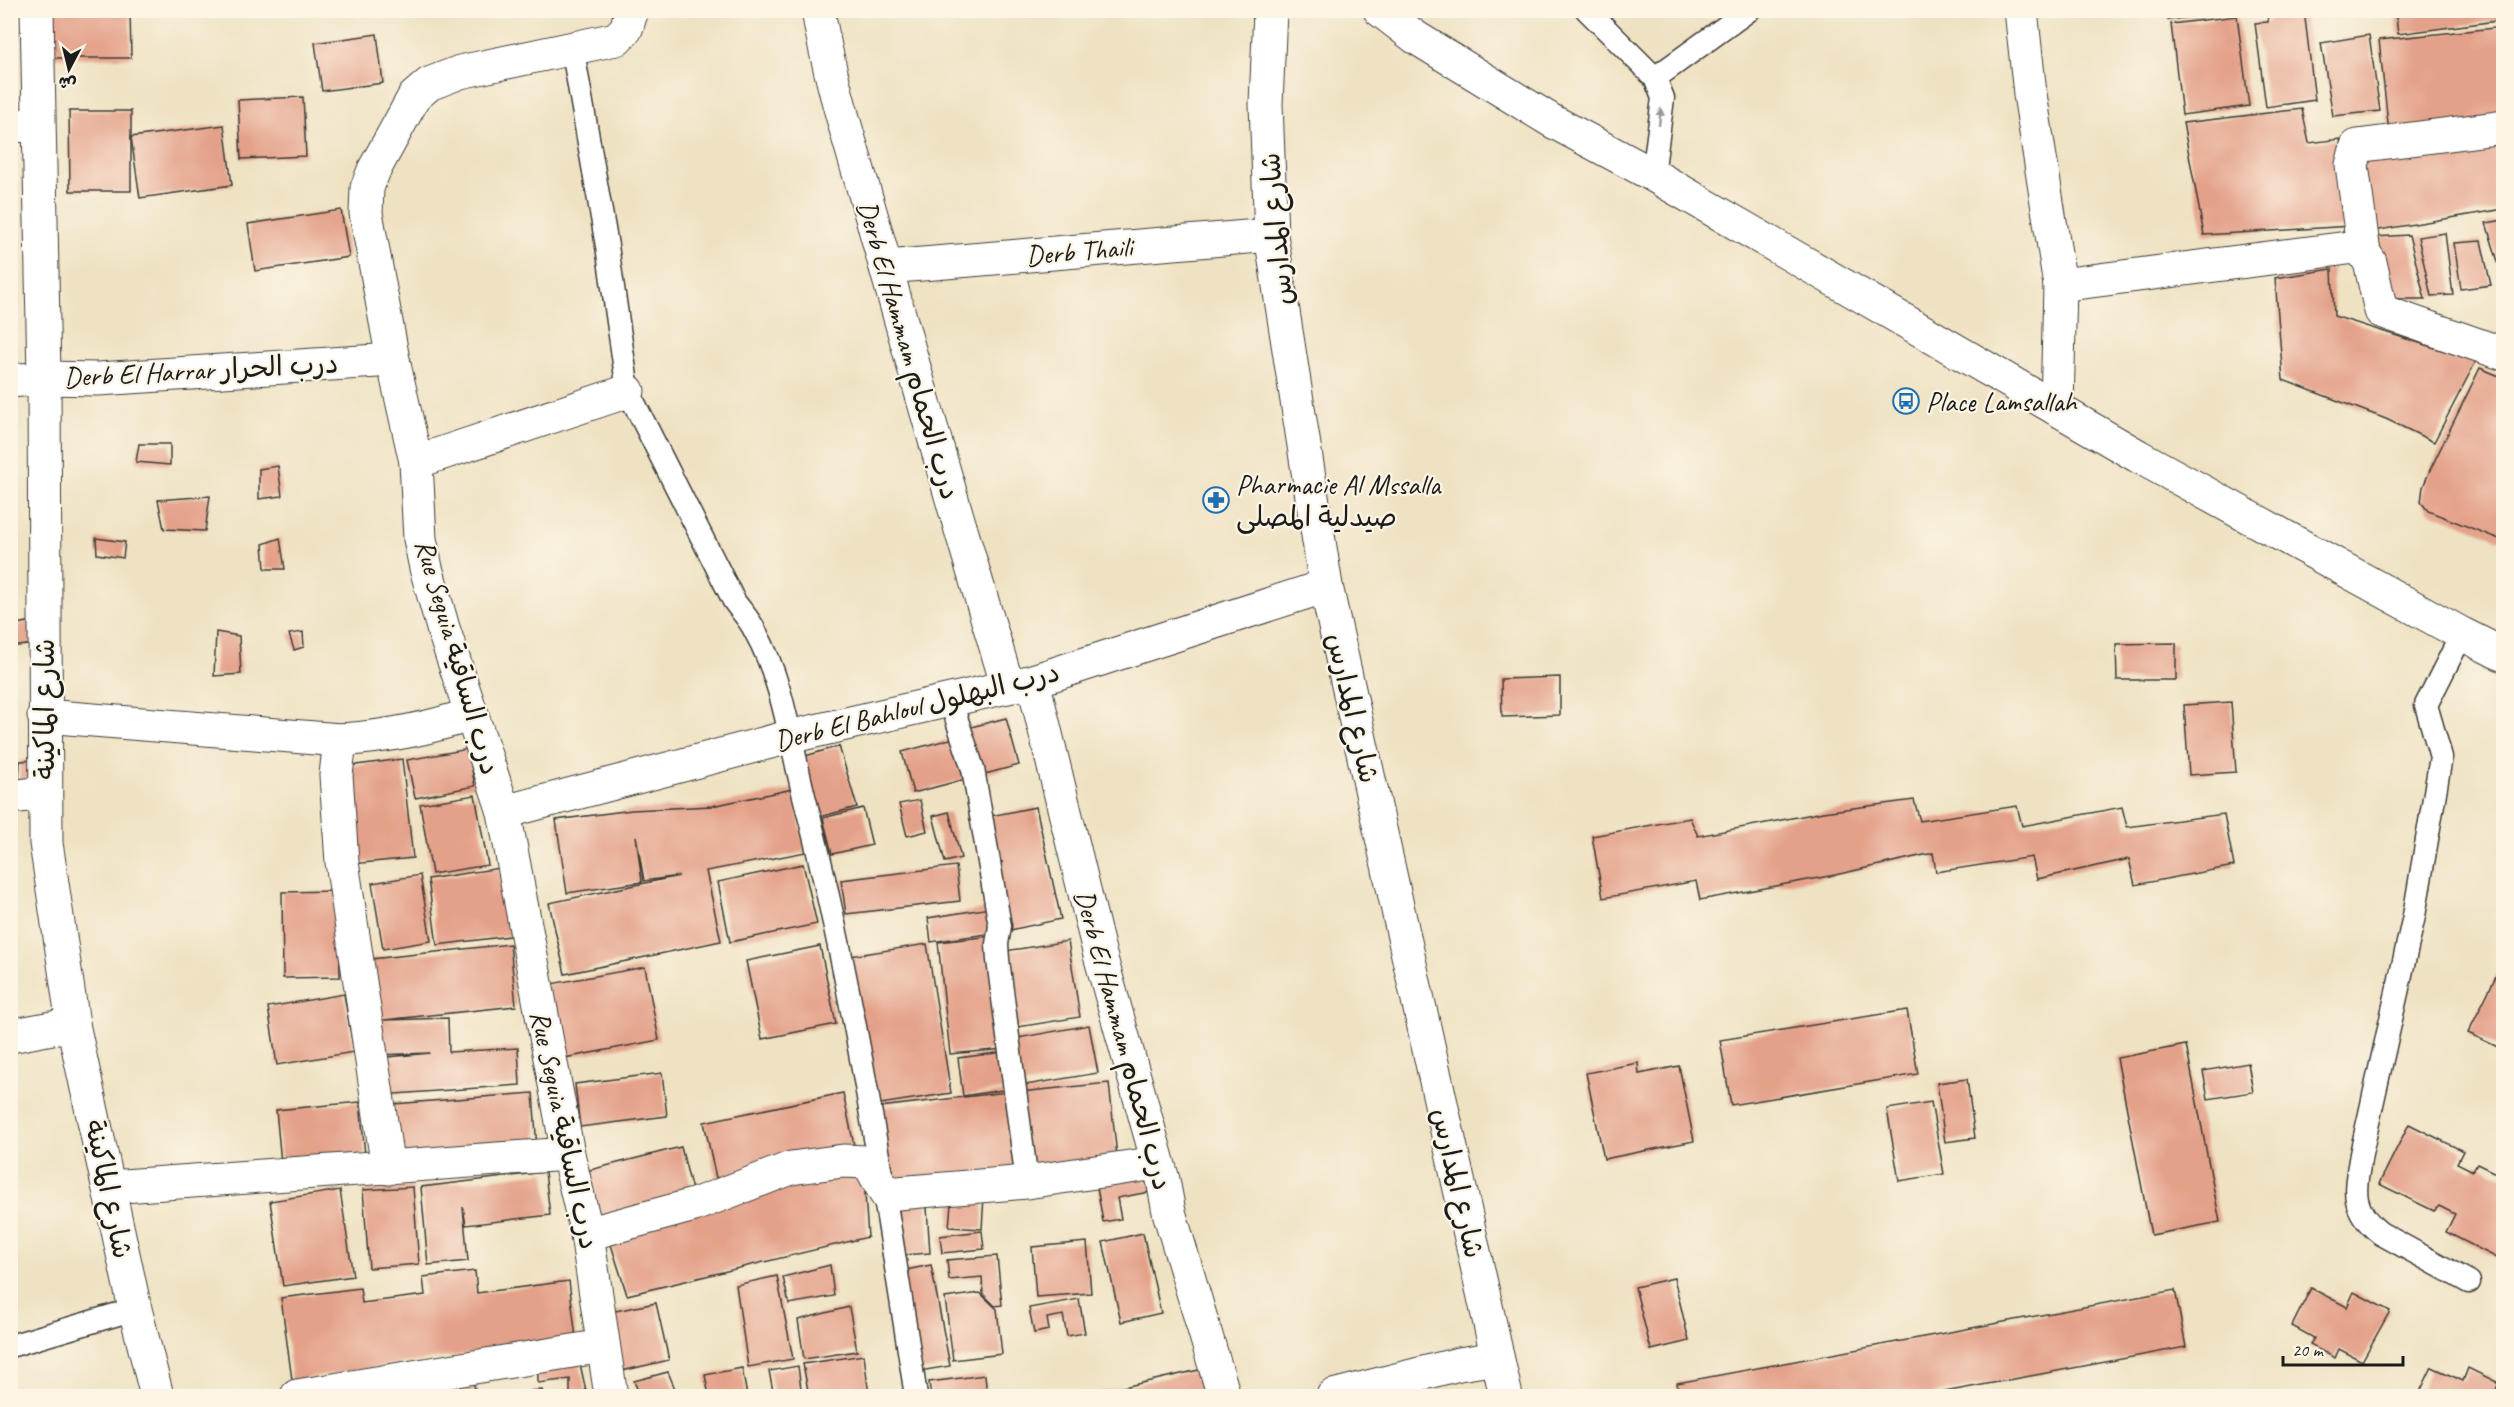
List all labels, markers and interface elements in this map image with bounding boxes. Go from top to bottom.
north arrow [39,39,99,99]
text: ش [57,72,77,94]
one-way arrow [1655,108,1665,127]
street label: شارع المدارس [1252,151,1302,307]
street label: Derb El Hammam درب الحمام [846,197,968,505]
street label: Derb Thaili [1024,229,1137,273]
street label: Derb El Harrar درب الحرار [63,345,339,395]
place label: Place Lamsallah [1926,384,2079,419]
bus stop icon: Place Lamsallah [1891,386,1921,416]
place label: Pharmacie Al Mssalla صيدلية المصلى [1236,467,1442,534]
pharmacy icon: Pharmacie Al Mssalla صيدلية المصلى [1201,485,1231,515]
street label: Rue Seguia درب الساقية [408,535,508,779]
street label: شارع المدارس [1317,629,1387,787]
street label: شارع الماكينة [27,638,64,780]
street label: Derb El Bahloul درب البهلول [771,654,1063,759]
street label: Derb El Hammam درب الحمام [1063,886,1181,1195]
street label: Rue Seguia درب الساقية [523,1007,607,1253]
street label: شارع المدارس [1422,1104,1492,1262]
street label: شارع الماكينة [75,1116,141,1262]
scale bar [2283,1329,2403,1367]
text: 20 m [2292,1339,2325,1361]

